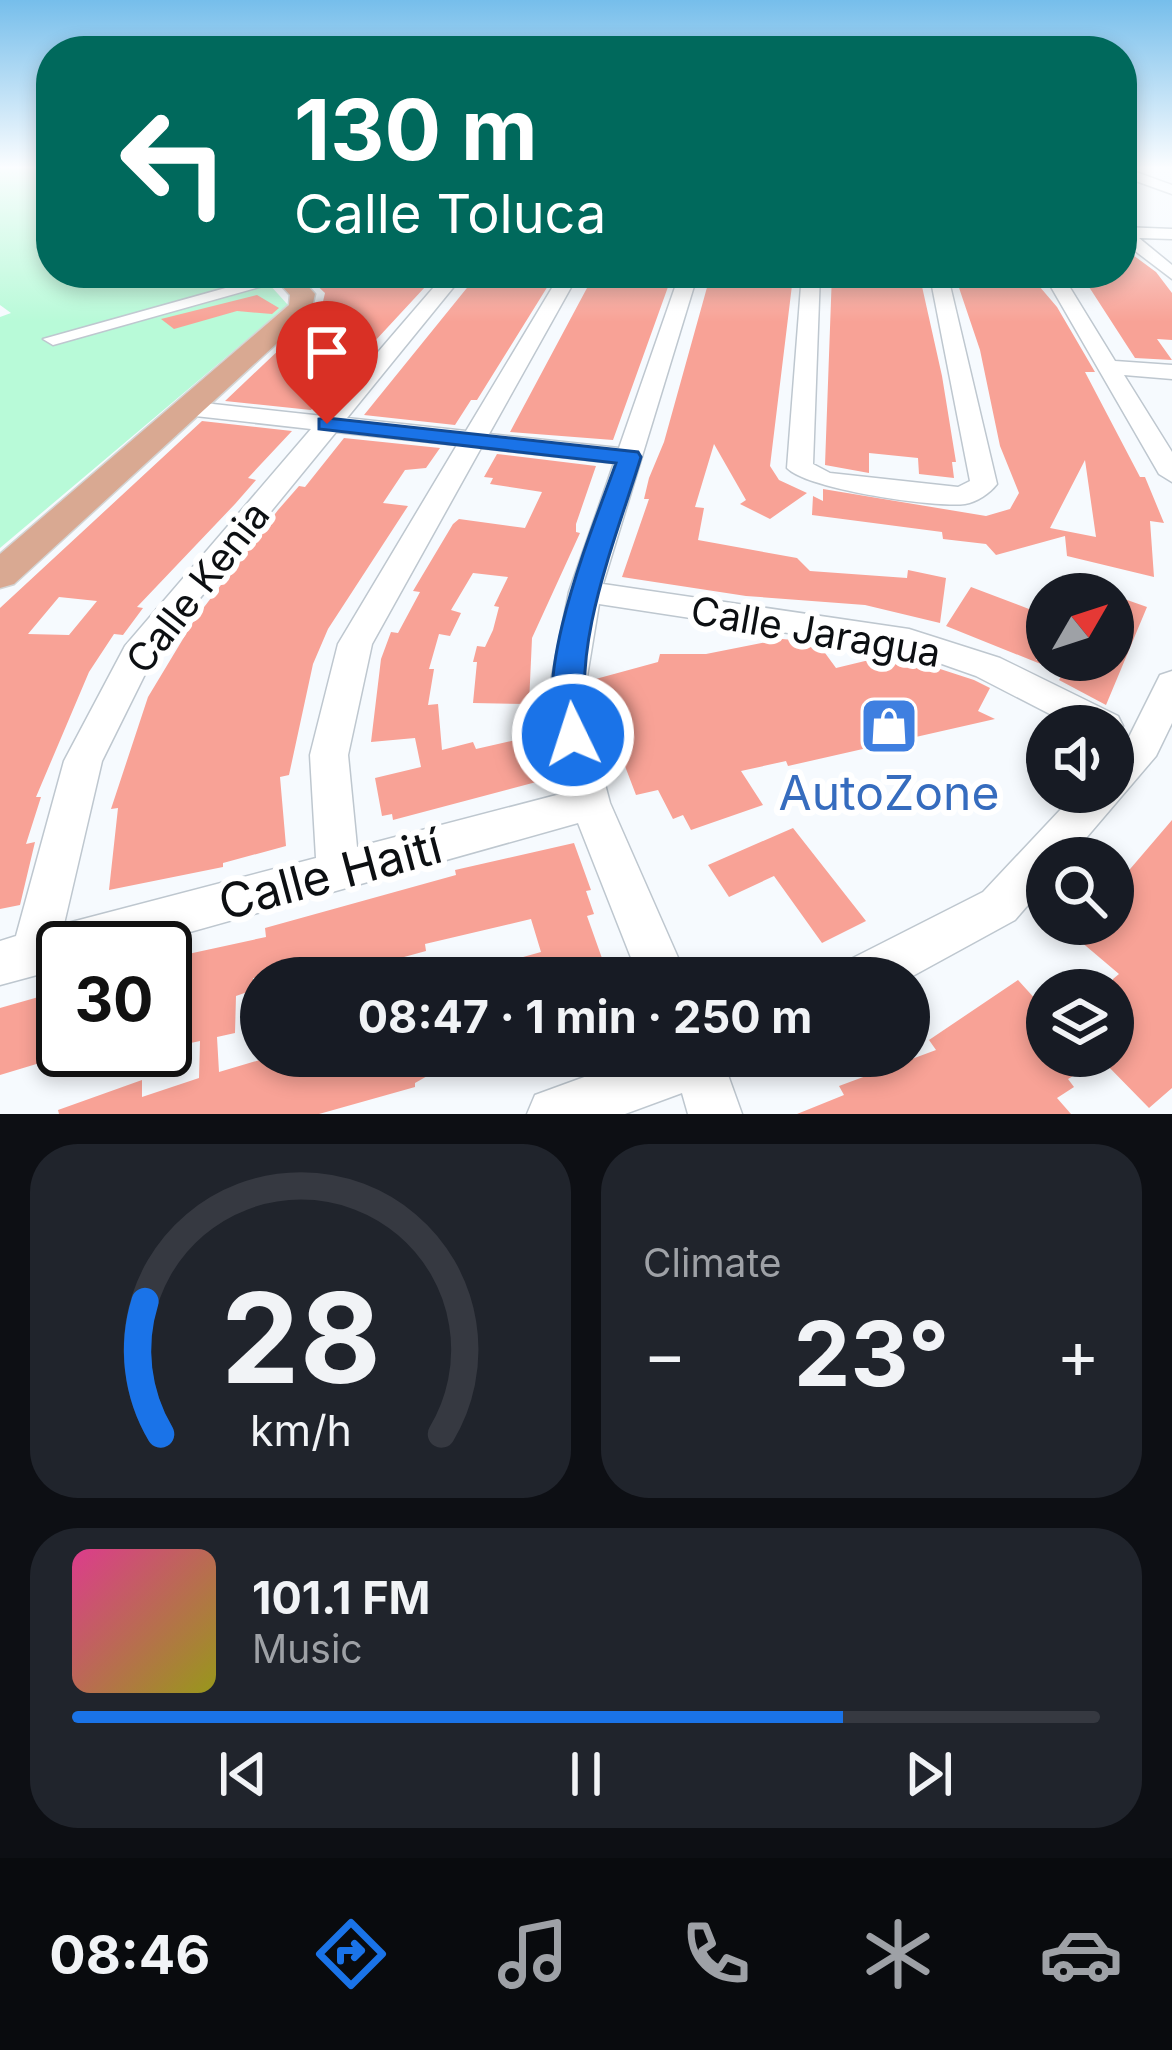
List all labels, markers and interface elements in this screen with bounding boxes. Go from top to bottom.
text: 130 m [294,79,538,180]
icon: left [96,84,252,240]
text: Calle Toluca [294,181,606,246]
pin [276,301,378,424]
icon: arrive [294,319,360,385]
street label: Calle Kenia [115,492,279,682]
north arrow [1026,573,1134,681]
map controls [1026,573,1134,1077]
street label: Calle Jaragua [688,586,944,676]
position arrow [510,672,636,798]
shop icon: AutoZone [858,695,920,757]
button: sound [1026,705,1134,813]
place label: AutoZone [779,763,999,822]
street label: Calle Haití [212,816,448,932]
button: search [1026,837,1134,945]
speed limit sign: 30 [36,921,192,1077]
button: layers [1026,969,1134,1077]
text: 08:47 · 1 min · 250 m [358,989,812,1044]
text: Climate [643,1239,782,1286]
text: 28 [221,1262,380,1413]
text: 23° [794,1299,949,1408]
text: − [643,1314,687,1394]
text: + [1056,1314,1100,1394]
text: km/h [250,1404,351,1456]
text: 101.1 FM [252,1570,431,1625]
text: Music [252,1625,363,1672]
icon: previous [210,1741,276,1807]
icon: pause [553,1741,619,1807]
icon: next [896,1741,962,1807]
icon: directions [309,1912,393,1996]
icon: music [491,1912,575,1996]
icon: phone [674,1912,758,1996]
icon: climate [856,1912,940,1996]
icon: car [1039,1912,1123,1996]
text: 08:46 [49,1922,210,1987]

